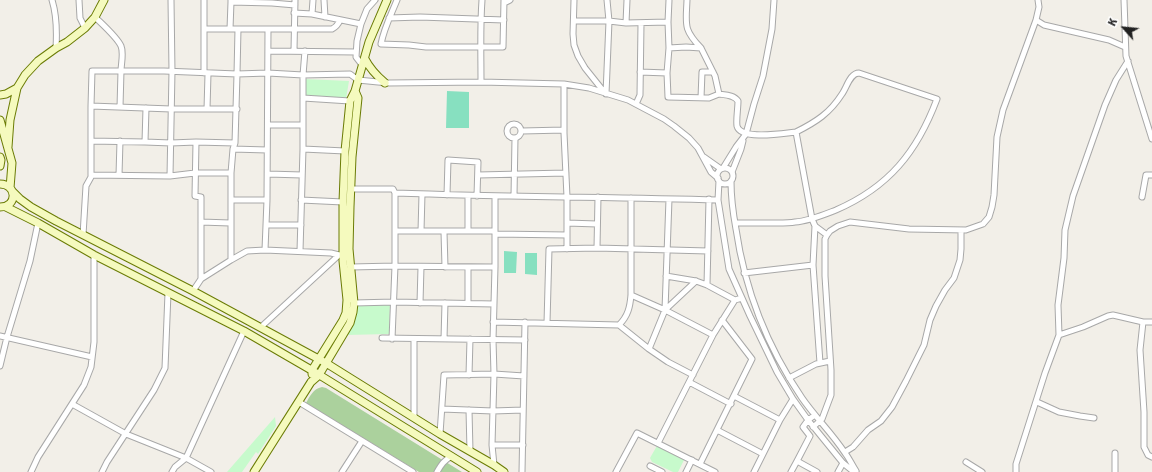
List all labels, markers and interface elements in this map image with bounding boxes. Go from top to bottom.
north arrow [1104,8,1144,48]
text: K [1106,16,1120,28]

